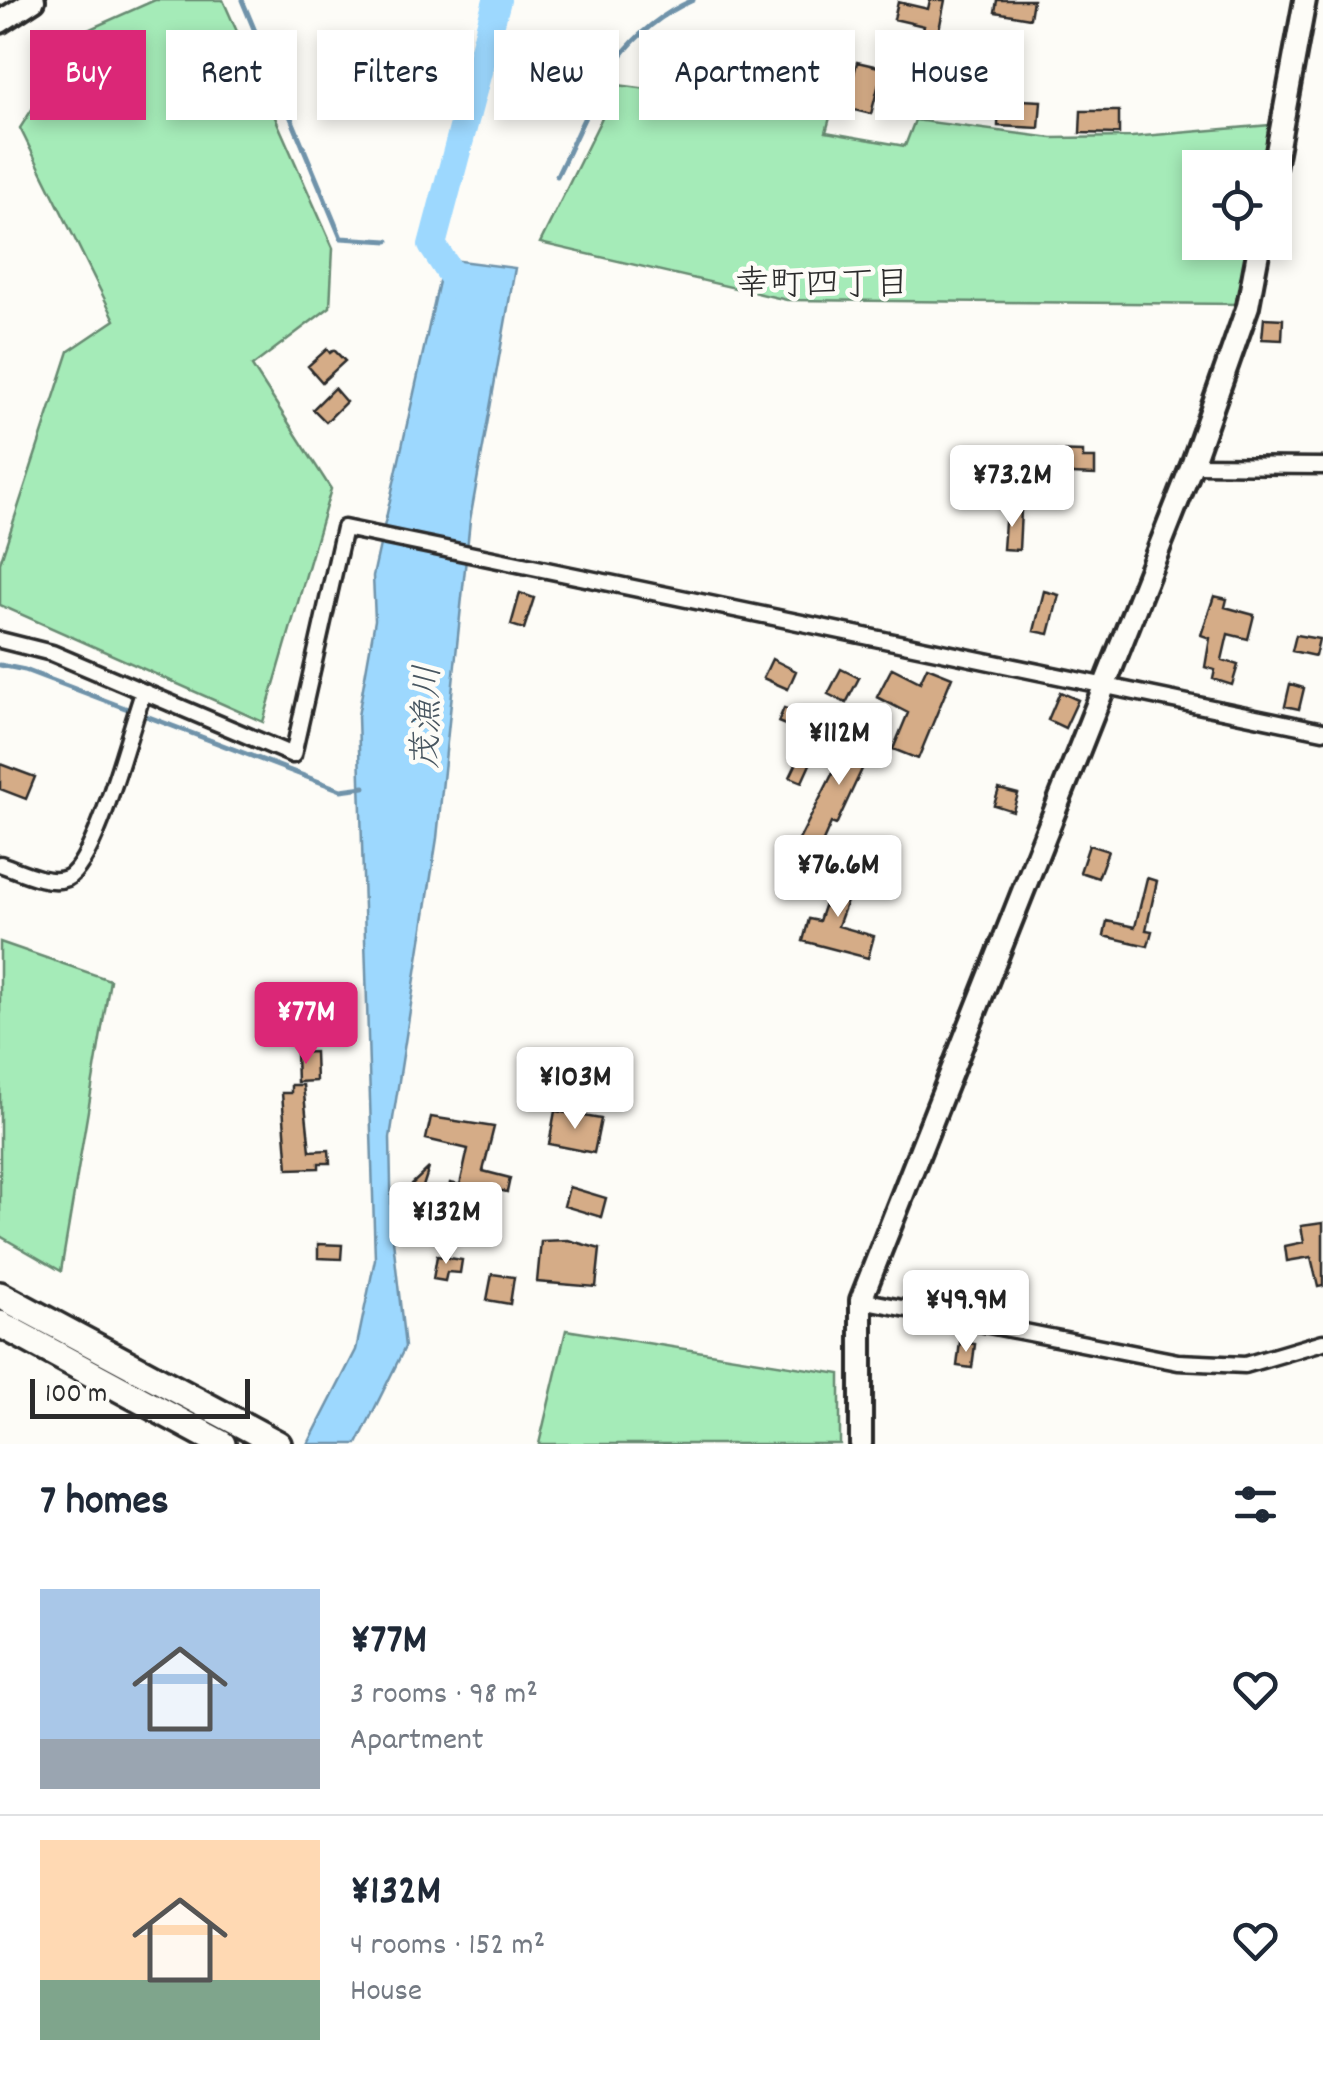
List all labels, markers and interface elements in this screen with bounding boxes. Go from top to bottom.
chip: Buy [30,30,146,120]
chip: Rent [166,30,297,120]
chip: Filters [317,30,474,120]
chip: New [494,30,619,120]
chip: Apartment [639,30,855,120]
chip: House [875,30,1024,120]
map controls [1182,150,1292,260]
button: locate [1182,150,1292,260]
district label: 幸町四丁目 [734,262,910,312]
pin: ¥73.2M [931,445,1093,530]
text: ¥73.2M [972,454,1052,500]
water label: 茂漁川 [404,664,456,770]
pin: ¥112M [769,703,909,788]
text: ¥112M [808,712,870,758]
pin: ¥76.6M [757,835,919,920]
text: ¥76.6M [796,844,880,890]
pin: ¥77M [247,982,365,1067]
text: ¥77M [277,991,335,1037]
pin: ¥103M [505,1047,645,1132]
text: ¥103M [539,1056,611,1102]
pin: ¥132M [376,1182,516,1267]
text: ¥132M [411,1191,481,1237]
pin: ¥49.9M [885,1270,1047,1355]
text: ¥49.9M [925,1279,1007,1325]
scale bar [30,1374,250,1418]
text: 100 m [45,1376,107,1416]
text: 7 homes [40,1474,169,1534]
icon: filters [1228,1477,1283,1532]
text: ¥77M [350,1613,427,1673]
icon: home [120,1629,240,1749]
icon: heart [1228,1662,1283,1717]
text: 3 rooms · 98 m² [350,1673,538,1719]
text: Apartment [350,1719,484,1765]
text: ¥132M [350,1864,441,1924]
icon: home [120,1880,240,2000]
icon: heart [1228,1913,1283,1968]
text: 4 rooms · 152 m² [350,1924,545,1970]
text: House [350,1970,422,2016]

